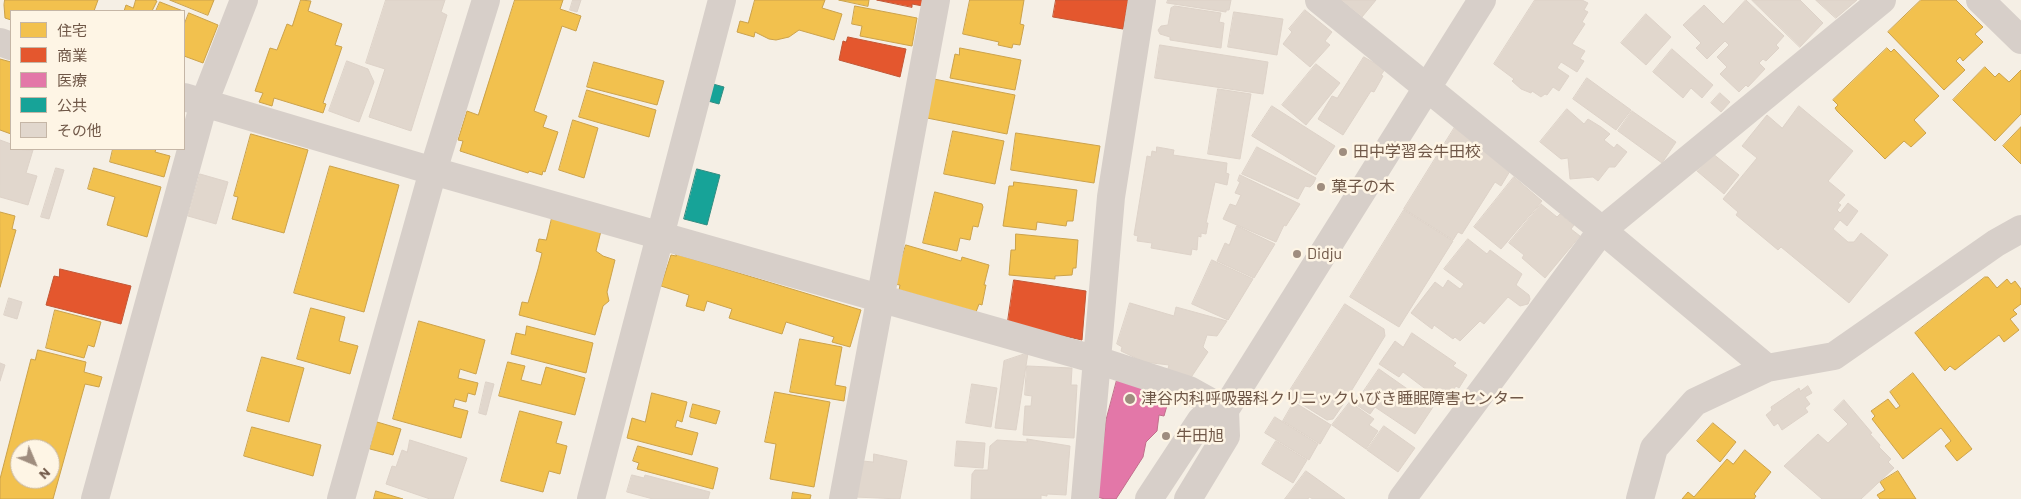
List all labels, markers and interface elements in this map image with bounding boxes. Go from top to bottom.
legend [10,10,185,150]
text: 住宅 [57,21,87,39]
text: 商業 [57,46,87,64]
text: 医療 [57,71,87,89]
text: 公共 [57,96,87,114]
text: その他 [57,121,102,139]
place label: 田中学習会牛田校 [1353,142,1481,162]
marker: 田中学習会牛田校 [1337,146,1349,158]
place label: 菓子の木 [1331,177,1395,197]
marker: 菓子の木 [1315,181,1327,193]
place label: Didju [1307,244,1342,264]
marker: Didju [1291,248,1303,260]
place label: 津谷内科呼吸器科クリニックいびき睡眠障害センター [1141,389,1525,409]
marker: 津谷内科呼吸器科クリニックいびき睡眠障害センター [1123,392,1137,406]
place label: 牛田旭 [1176,426,1224,446]
marker: 牛田旭 [1160,430,1172,442]
north arrow [10,439,60,489]
text: N [36,465,55,484]

